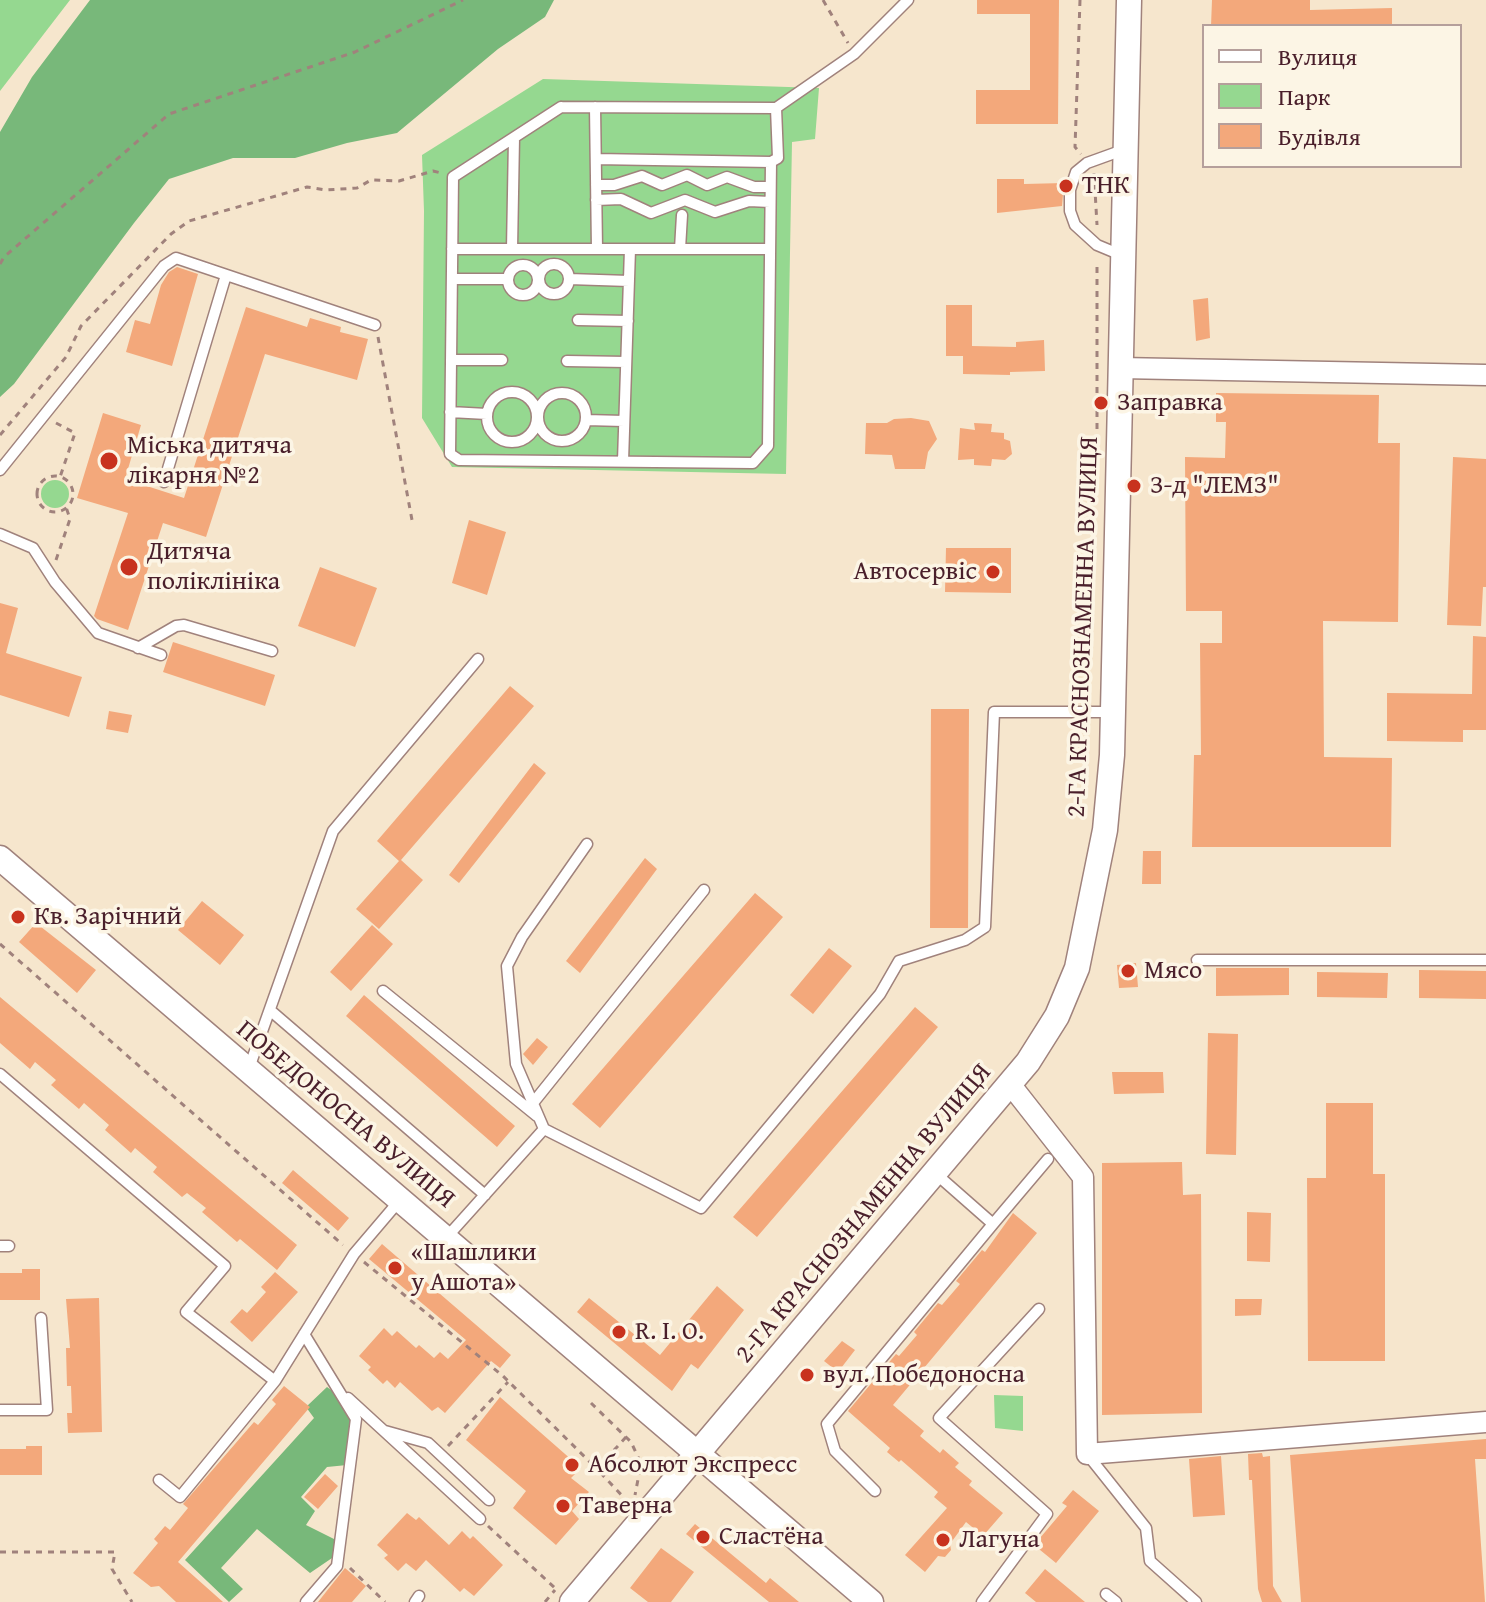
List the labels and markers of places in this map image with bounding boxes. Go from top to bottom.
place label: ТНК [1082,170,1130,202]
marker: ТНК [1057,177,1075,195]
place label: Заправка [1117,387,1223,419]
marker: Заправка [1092,394,1110,412]
place label: Міська дитяча лікарня №2 [127,430,292,492]
marker: Міська дитяча лікарня №2 [98,450,120,472]
place label: З-д "ЛЕМЗ" [1150,470,1279,502]
marker: З-д "ЛЕМЗ" [1125,477,1143,495]
place label: Дитяча поліклініка [147,536,280,598]
marker: Дитяча поліклініка [118,556,140,578]
place label: Автосервіс [853,556,977,588]
marker: Автосервіс [984,563,1002,581]
place label: Кв. Зарічний [34,901,182,933]
marker: Кв. Зарічний [9,908,27,926]
place label: Мясо [1144,955,1202,987]
marker: Мясо [1119,962,1137,980]
place label: «Шашлики у Ашота» [411,1237,537,1298]
marker: «Шашлики у Ашота» [386,1259,404,1277]
place label: R. I. O. [635,1316,704,1348]
marker: R. I. O. [610,1323,628,1341]
place label: вул. Побєдоносна [823,1359,1025,1391]
marker: вул. Побєдоносна [798,1366,816,1384]
place label: Абсолют Экспресс [588,1449,797,1481]
marker: Абсолют Экспресс [563,1456,581,1474]
place label: Таверна [579,1490,672,1522]
marker: Таверна [554,1497,572,1515]
place label: Сластёна [719,1521,824,1553]
place label: Лагуна [959,1524,1040,1556]
marker: Сластёна [694,1528,712,1546]
marker: Лагуна [934,1531,952,1549]

